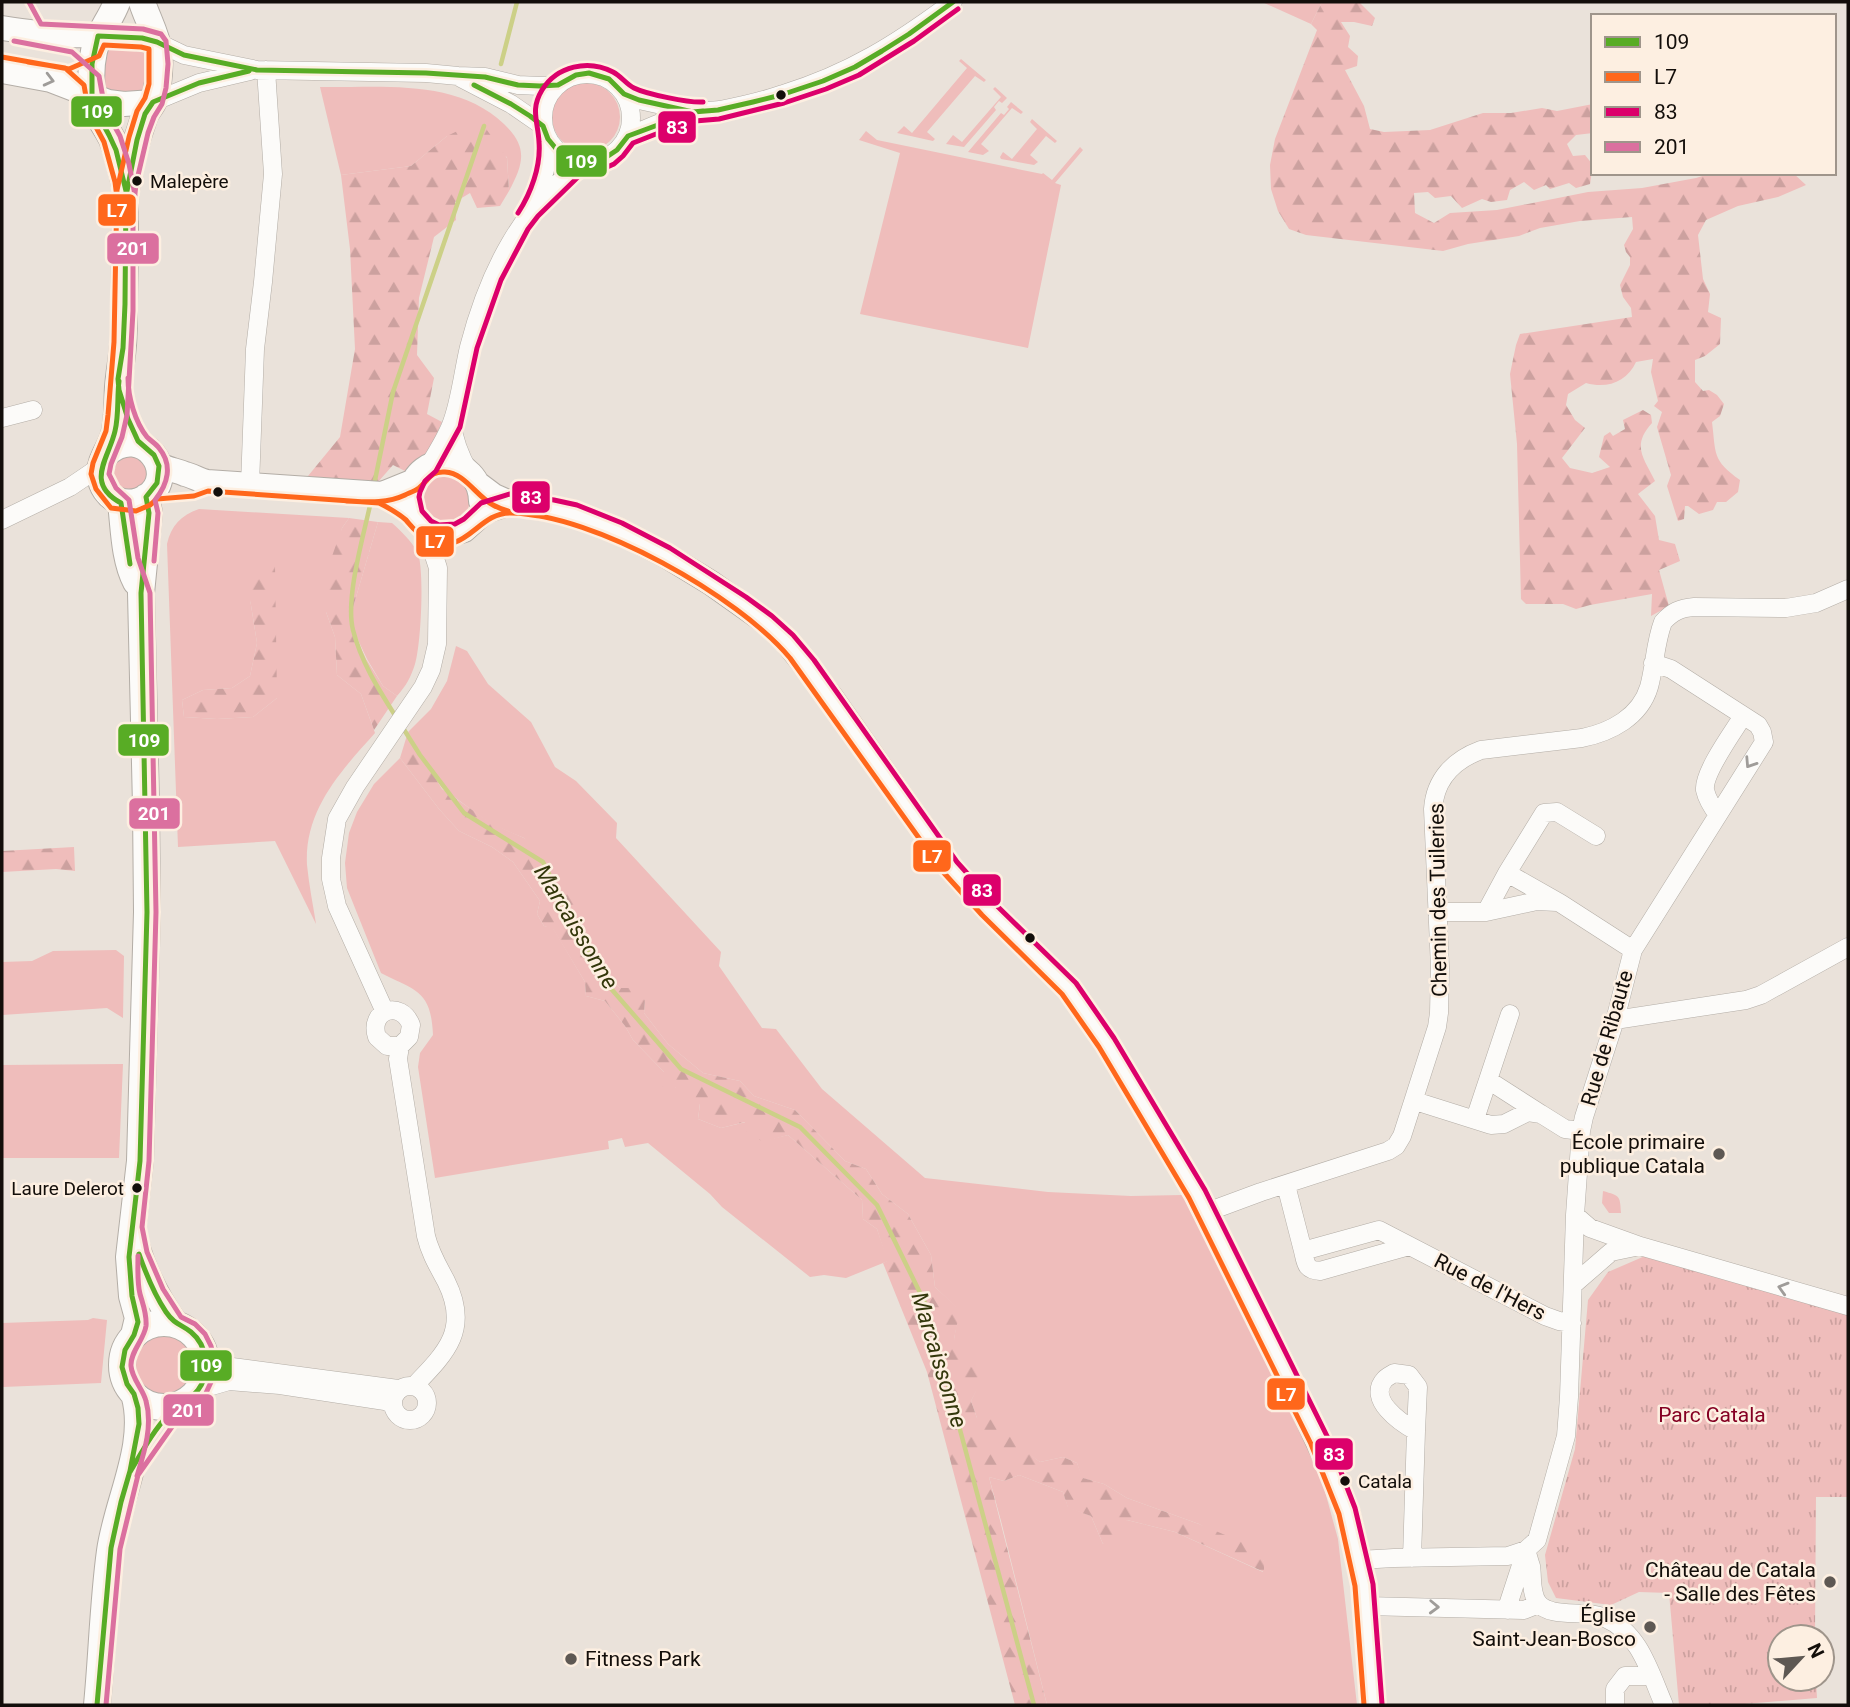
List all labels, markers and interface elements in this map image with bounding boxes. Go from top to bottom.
legend [1591,14,1836,175]
text: 109 [1654,30,1689,54]
text: L7 [1654,65,1677,89]
one-way arrow [43,72,55,86]
unlabelled marker [774,88,788,102]
line badge: 109 [70,95,123,128]
text: 109 [81,100,113,123]
text: 83 [1654,100,1678,124]
line badge: 83 [657,110,697,144]
text: 83 [666,116,688,139]
text: 201 [1654,135,1689,159]
line badge: 109 [555,144,608,178]
text: 109 [565,150,597,173]
place label: Malepère [150,170,229,193]
marker: Malepère [130,174,144,188]
line badge: L7 [97,193,137,227]
text: L7 [106,199,128,222]
line badge: 201 [106,232,160,265]
text: 201 [117,237,149,260]
line badge: 83 [511,480,551,514]
unlabelled marker [211,485,225,499]
text: 83 [520,486,542,509]
line badge: L7 [415,525,455,558]
text: L7 [424,530,446,553]
line badge: 109 [117,723,170,757]
text: 109 [128,729,160,752]
one-way arrow [1746,756,1759,769]
line badge: 201 [128,797,181,830]
text: 201 [138,802,170,825]
street label: Chemin des Tuileries [1424,803,1452,997]
line badge: L7 [912,839,952,873]
text: L7 [921,845,943,868]
water label: Marcaissonne [528,860,624,994]
line badge: 83 [962,873,1002,907]
text: 83 [971,879,993,902]
unlabelled marker [1023,931,1037,945]
street label: Rue de Ribaute [1576,967,1638,1109]
place label: École primaire publique Catala [1560,1130,1705,1178]
marker: École primaire publique Catala [1711,1146,1727,1162]
place label: Laure Delerot [11,1177,124,1200]
marker: Laure Delerot [130,1181,144,1195]
street label: Rue de l'Hers [1430,1249,1550,1325]
one-way arrow [1777,1281,1789,1296]
water label: Marcaissonne [906,1289,972,1431]
line badge: 109 [179,1349,233,1382]
text: 109 [190,1354,222,1377]
line badge: L7 [1266,1377,1306,1411]
text: L7 [1275,1383,1297,1406]
line badge: 201 [162,1393,215,1427]
text: 201 [172,1399,204,1422]
park label: Parc Catala [1658,1403,1766,1427]
line badge: 83 [1314,1437,1354,1471]
text: 83 [1323,1443,1345,1466]
place label: Catala [1358,1470,1412,1493]
marker: Catala [1338,1474,1352,1488]
place label: Château de Catala - Salle des Fêtes [1645,1558,1816,1606]
marker: Château de Catala - Salle des Fêtes [1822,1574,1838,1590]
one-way arrow [1429,1600,1440,1615]
place label: Église Saint-Jean-Bosco [1472,1603,1636,1651]
marker: Église Saint-Jean-Bosco [1642,1619,1658,1635]
north arrow [1766,1623,1836,1693]
text: N [1803,1640,1829,1662]
place label: Fitness Park [585,1647,701,1671]
marker: Fitness Park [563,1651,579,1667]

